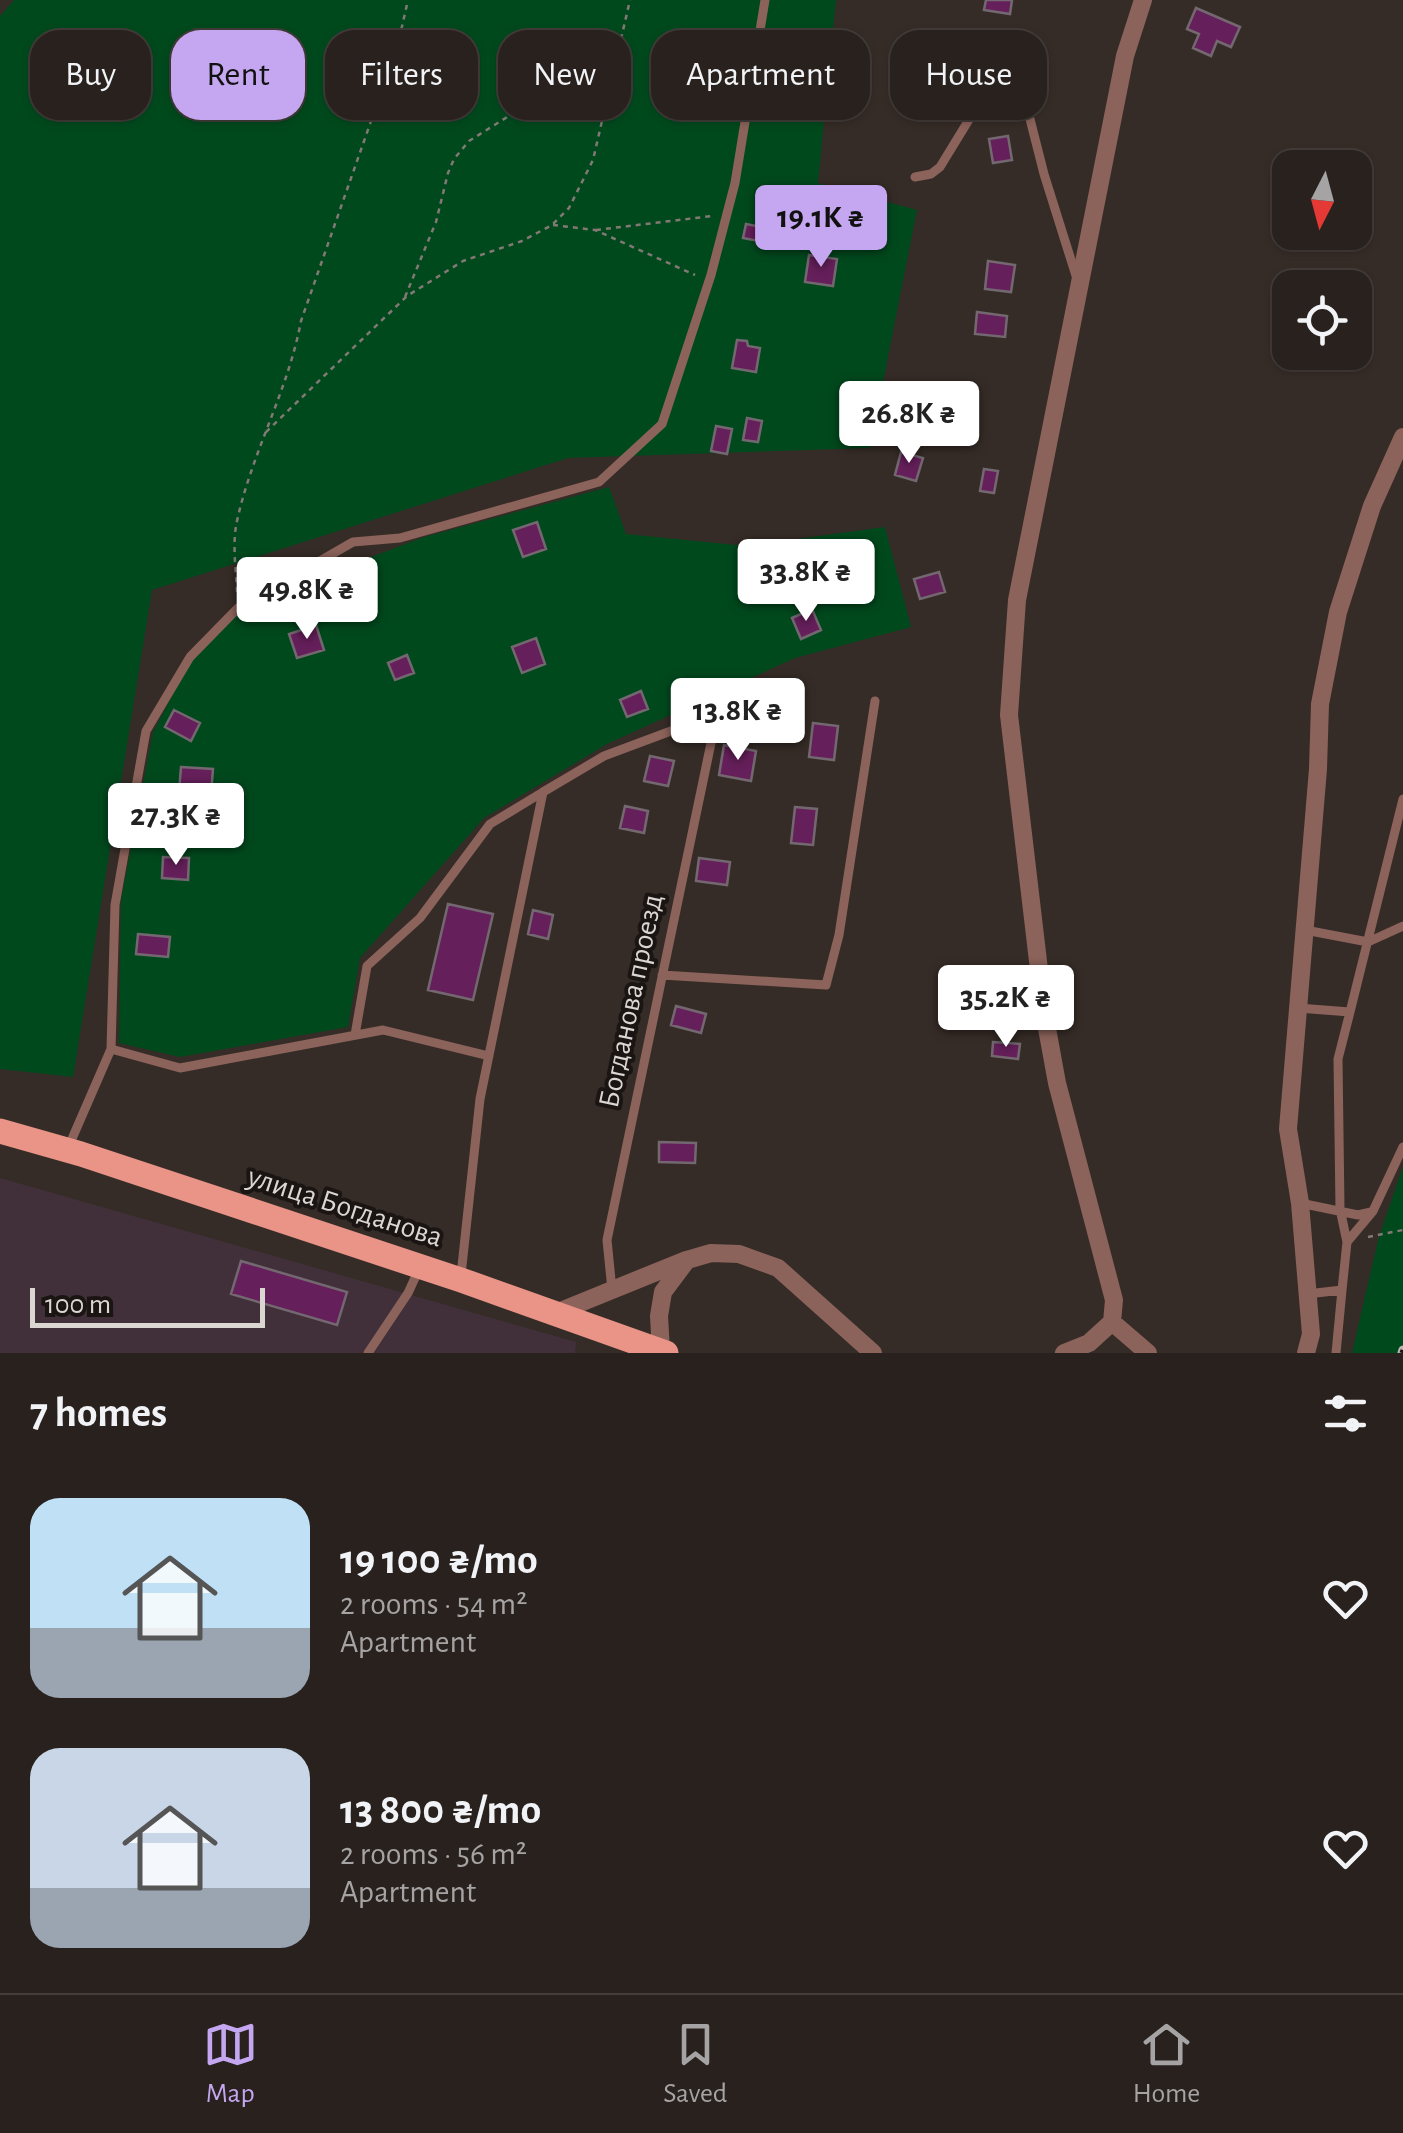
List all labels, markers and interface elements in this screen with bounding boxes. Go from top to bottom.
chip: Buy [30,30,151,120]
chip: Rent [171,30,305,120]
chip: Filters [325,30,478,120]
chip: New [498,30,631,120]
chip: Apartment [651,30,870,120]
chip: House [890,30,1047,120]
north arrow [1272,150,1372,250]
map controls [1272,150,1372,370]
pin: 19.1K ₴ [729,185,913,270]
text: 19.1K ₴ [777,201,865,233]
button: locate [1272,270,1372,370]
pin: 26.8K ₴ [817,381,1001,466]
text: 26.8K ₴ [861,397,957,429]
pin: 33.8K ₴ [714,539,898,624]
text: 33.8K ₴ [760,555,852,587]
pin: 49.8K ₴ [215,557,399,642]
text: 49.8K ₴ [259,573,355,605]
pin: 13.8K ₴ [646,678,830,763]
text: 13.8K ₴ [693,694,783,726]
pin: 27.3K ₴ [84,783,268,868]
text: 27.3K ₴ [130,799,222,831]
street label: Богданова проезд [594,891,668,1111]
pin: 35.2K ₴ [914,965,1098,1050]
text: 35.2K ₴ [960,981,1052,1013]
street label: улица Богданова [243,1161,446,1253]
scale bar [30,1283,265,1328]
text: 100 m [45,1291,111,1319]
icon: filters [1318,1386,1373,1441]
text: 7 homes [30,1392,167,1434]
icon: home [110,1538,230,1658]
text: 19 100 ₴/mo [340,1539,538,1581]
icon: heart [1318,1571,1373,1626]
text: 2 rooms · 54 m² [340,1588,527,1620]
text: Apartment [340,1626,476,1658]
icon: home [110,1788,230,1908]
text: 13 800 ₴/mo [340,1789,541,1831]
icon: heart [1318,1821,1373,1876]
text: 2 rooms · 56 m² [340,1838,527,1870]
text: Apartment [340,1876,476,1908]
tab: Map [203,2017,258,2111]
tab: Saved [663,2017,727,2111]
tab: Home [1133,2017,1200,2111]

